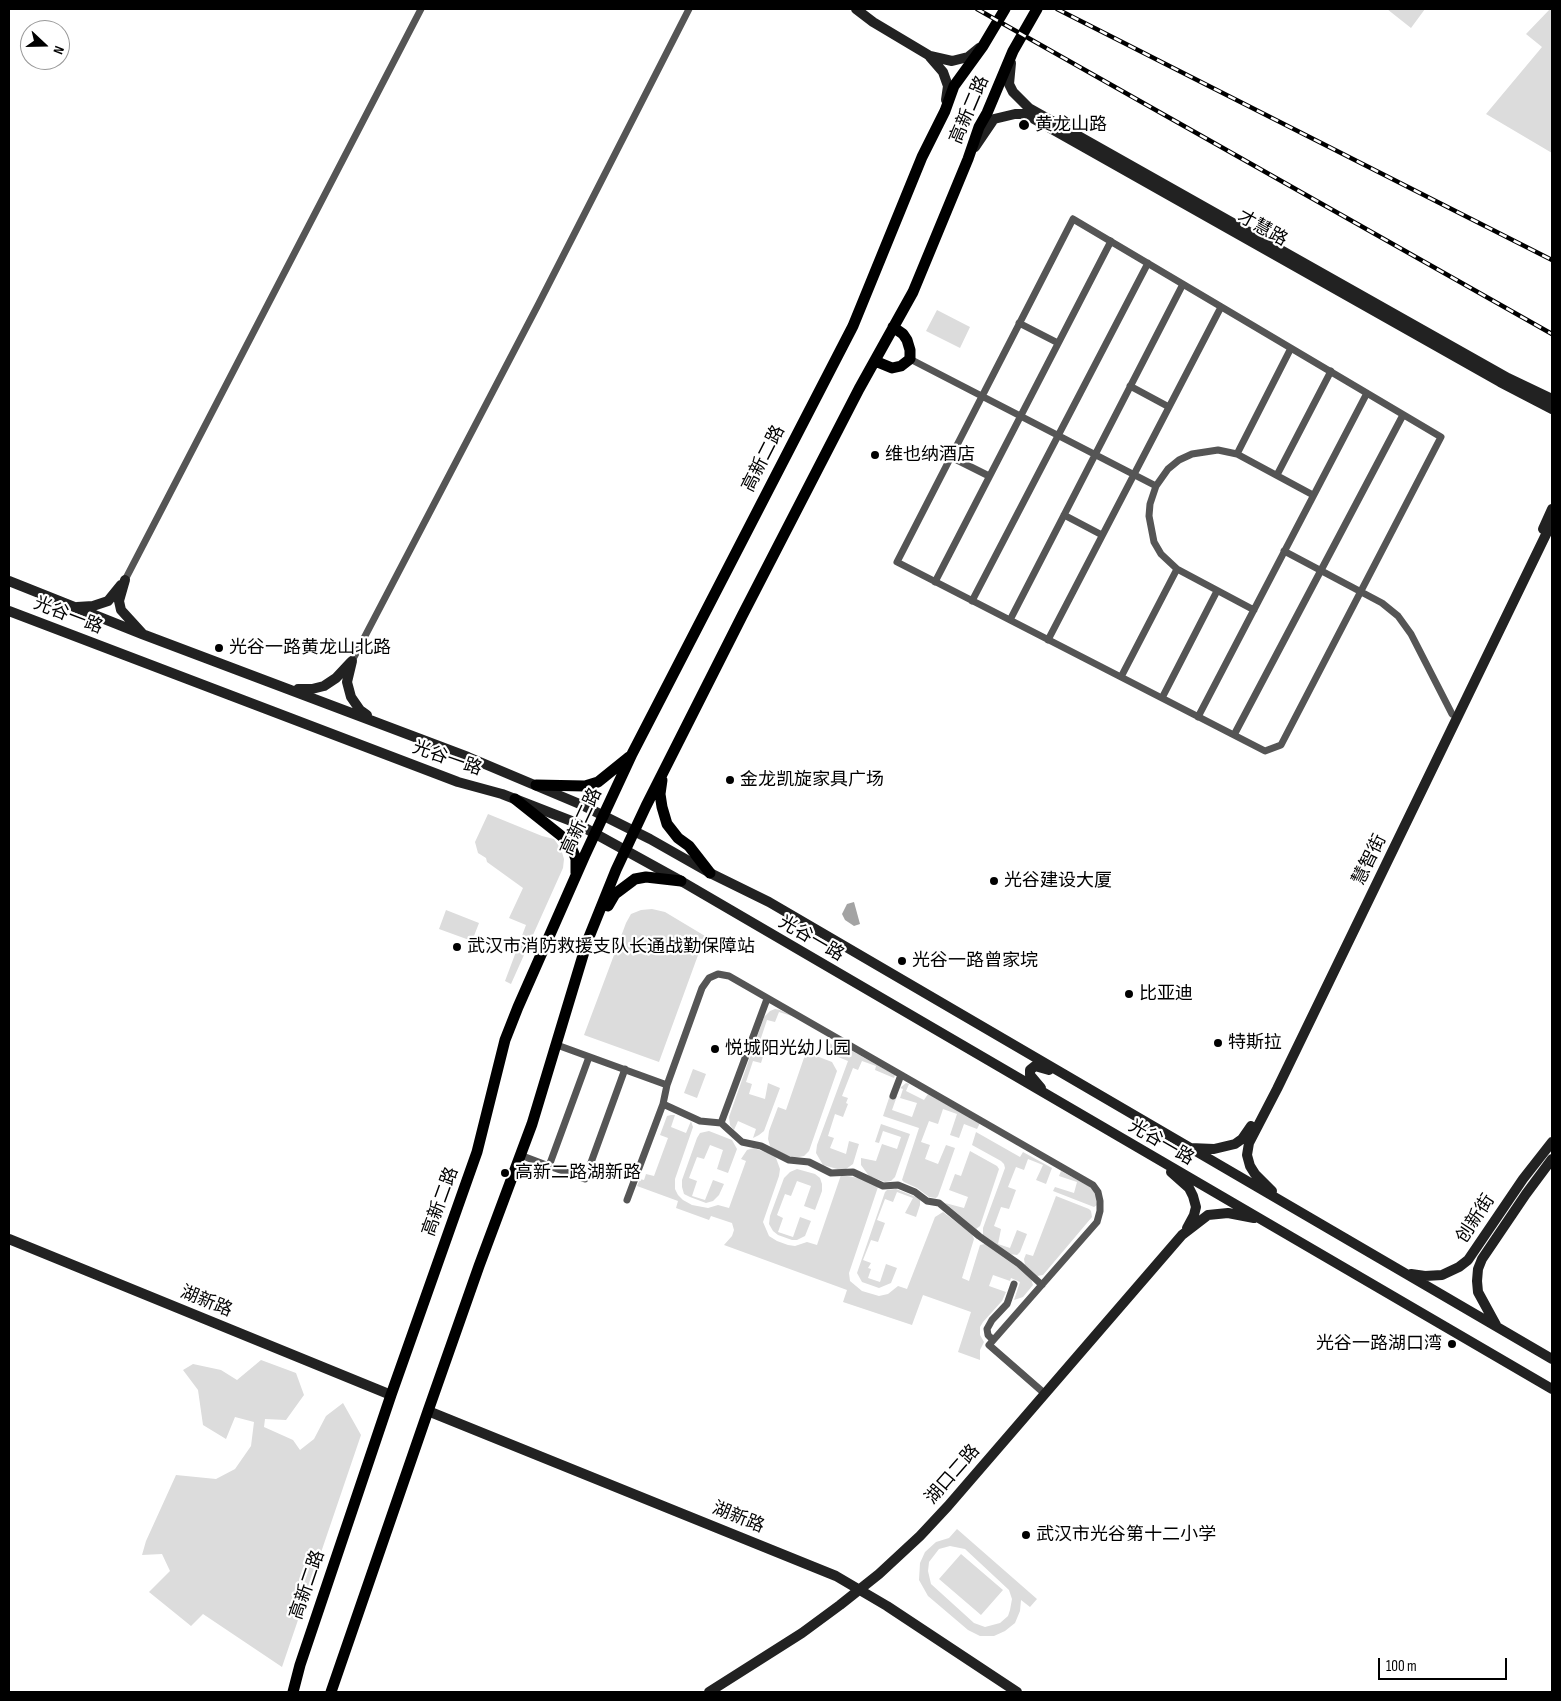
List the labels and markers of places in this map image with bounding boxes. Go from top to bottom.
place label: 黄龙山路 [1035,114,1107,136]
marker: 黄龙山路 [1017,118,1031,132]
place label: 维也纳酒店 [885,444,975,466]
marker: 维也纳酒店 [869,449,881,461]
place label: 光谷一路黄龙山北路 [229,637,391,659]
marker: 光谷一路黄龙山北路 [213,642,225,654]
place label: 金龙凯旋家具广场 [740,769,884,791]
marker: 金龙凯旋家具广场 [724,774,736,786]
place label: 光谷建设大厦 [1004,870,1112,892]
marker: 光谷建设大厦 [988,875,1000,887]
place label: 武汉市消防救援支队长通战勤保障站 [467,936,755,958]
marker: 武汉市消防救援支队长通战勤保障站 [451,941,463,953]
place label: 光谷一路曾家垸 [912,950,1038,972]
marker: 光谷一路曾家垸 [896,955,908,967]
place label: 比亚迪 [1139,983,1193,1005]
marker: 比亚迪 [1123,988,1135,1000]
place label: 特斯拉 [1228,1032,1282,1054]
marker: 特斯拉 [1212,1037,1224,1049]
place label: 悦城阳光幼儿园 [725,1038,851,1060]
marker: 悦城阳光幼儿园 [709,1043,721,1055]
place label: 高新二路湖新路 [515,1162,641,1184]
marker: 高新二路湖新路 [499,1167,511,1179]
place label: 光谷一路湖口湾 [1316,1333,1442,1355]
marker: 光谷一路湖口湾 [1446,1338,1458,1350]
place label: 武汉市光谷第十二小学 [1036,1524,1216,1546]
marker: 武汉市光谷第十二小学 [1020,1529,1032,1541]

